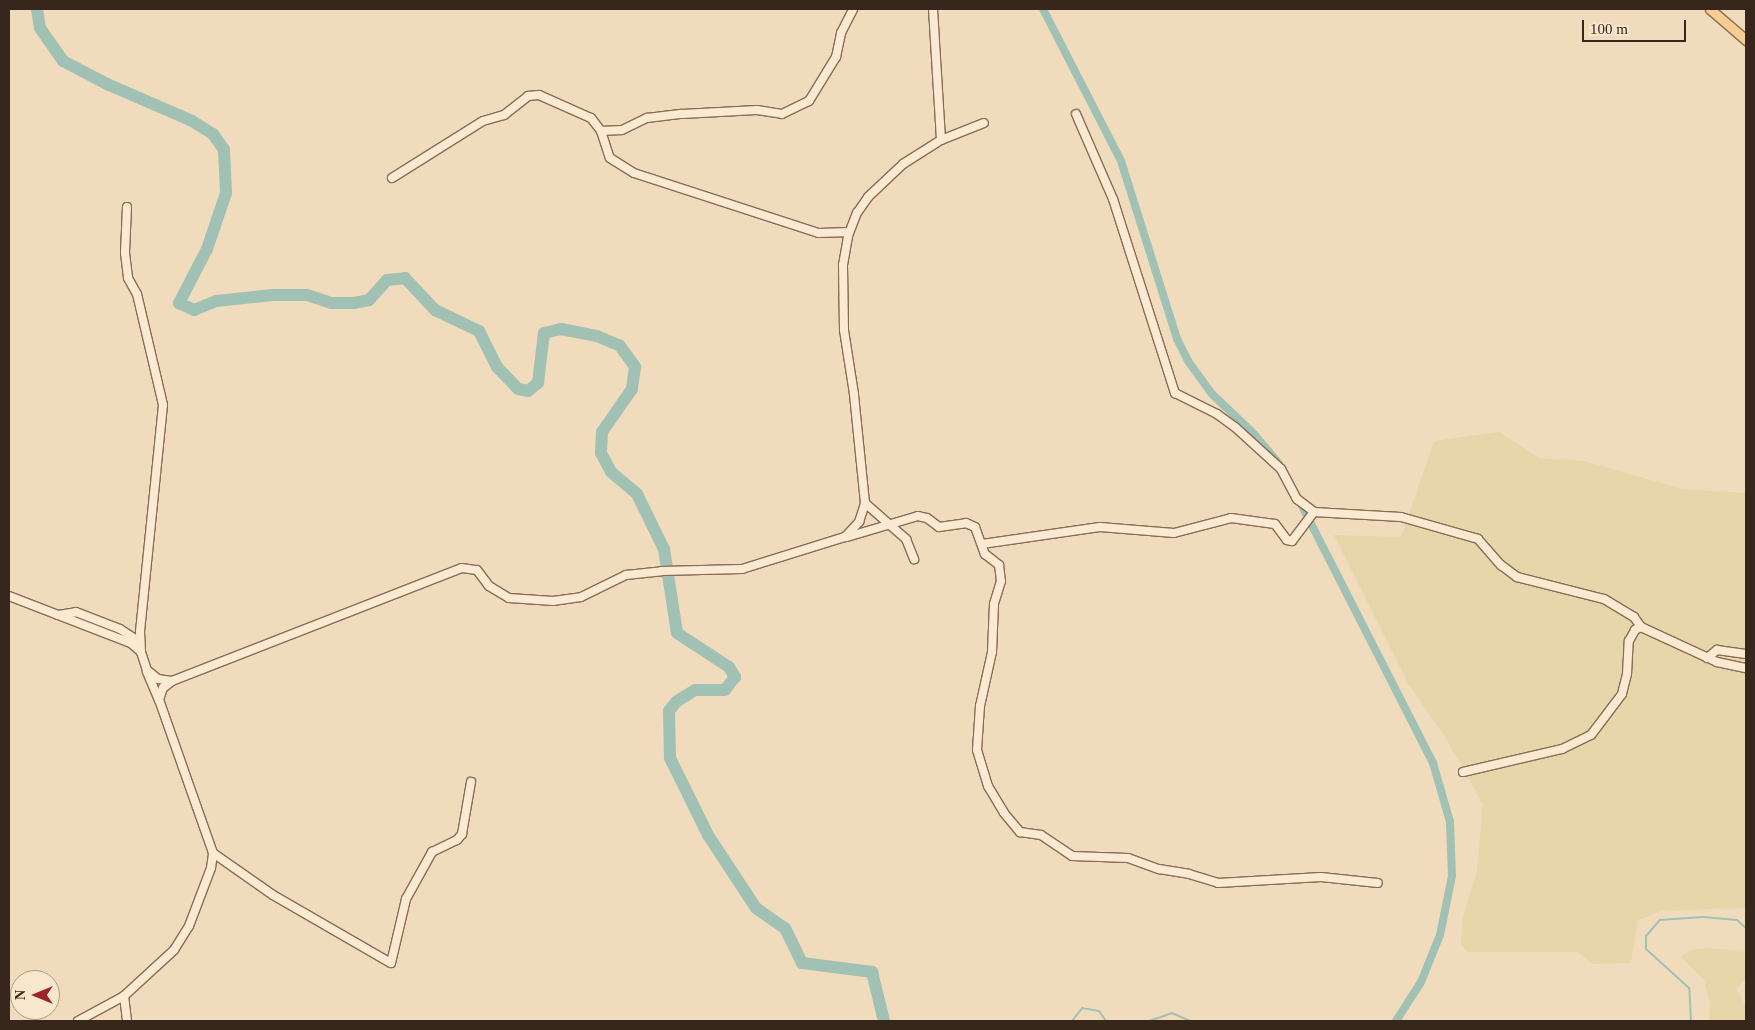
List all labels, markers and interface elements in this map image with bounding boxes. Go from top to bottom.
scale bar [1585,10,1689,42]
text: 100 m [1590,21,1628,37]
north arrow [10,970,60,1020]
text: N [13,990,28,1000]

